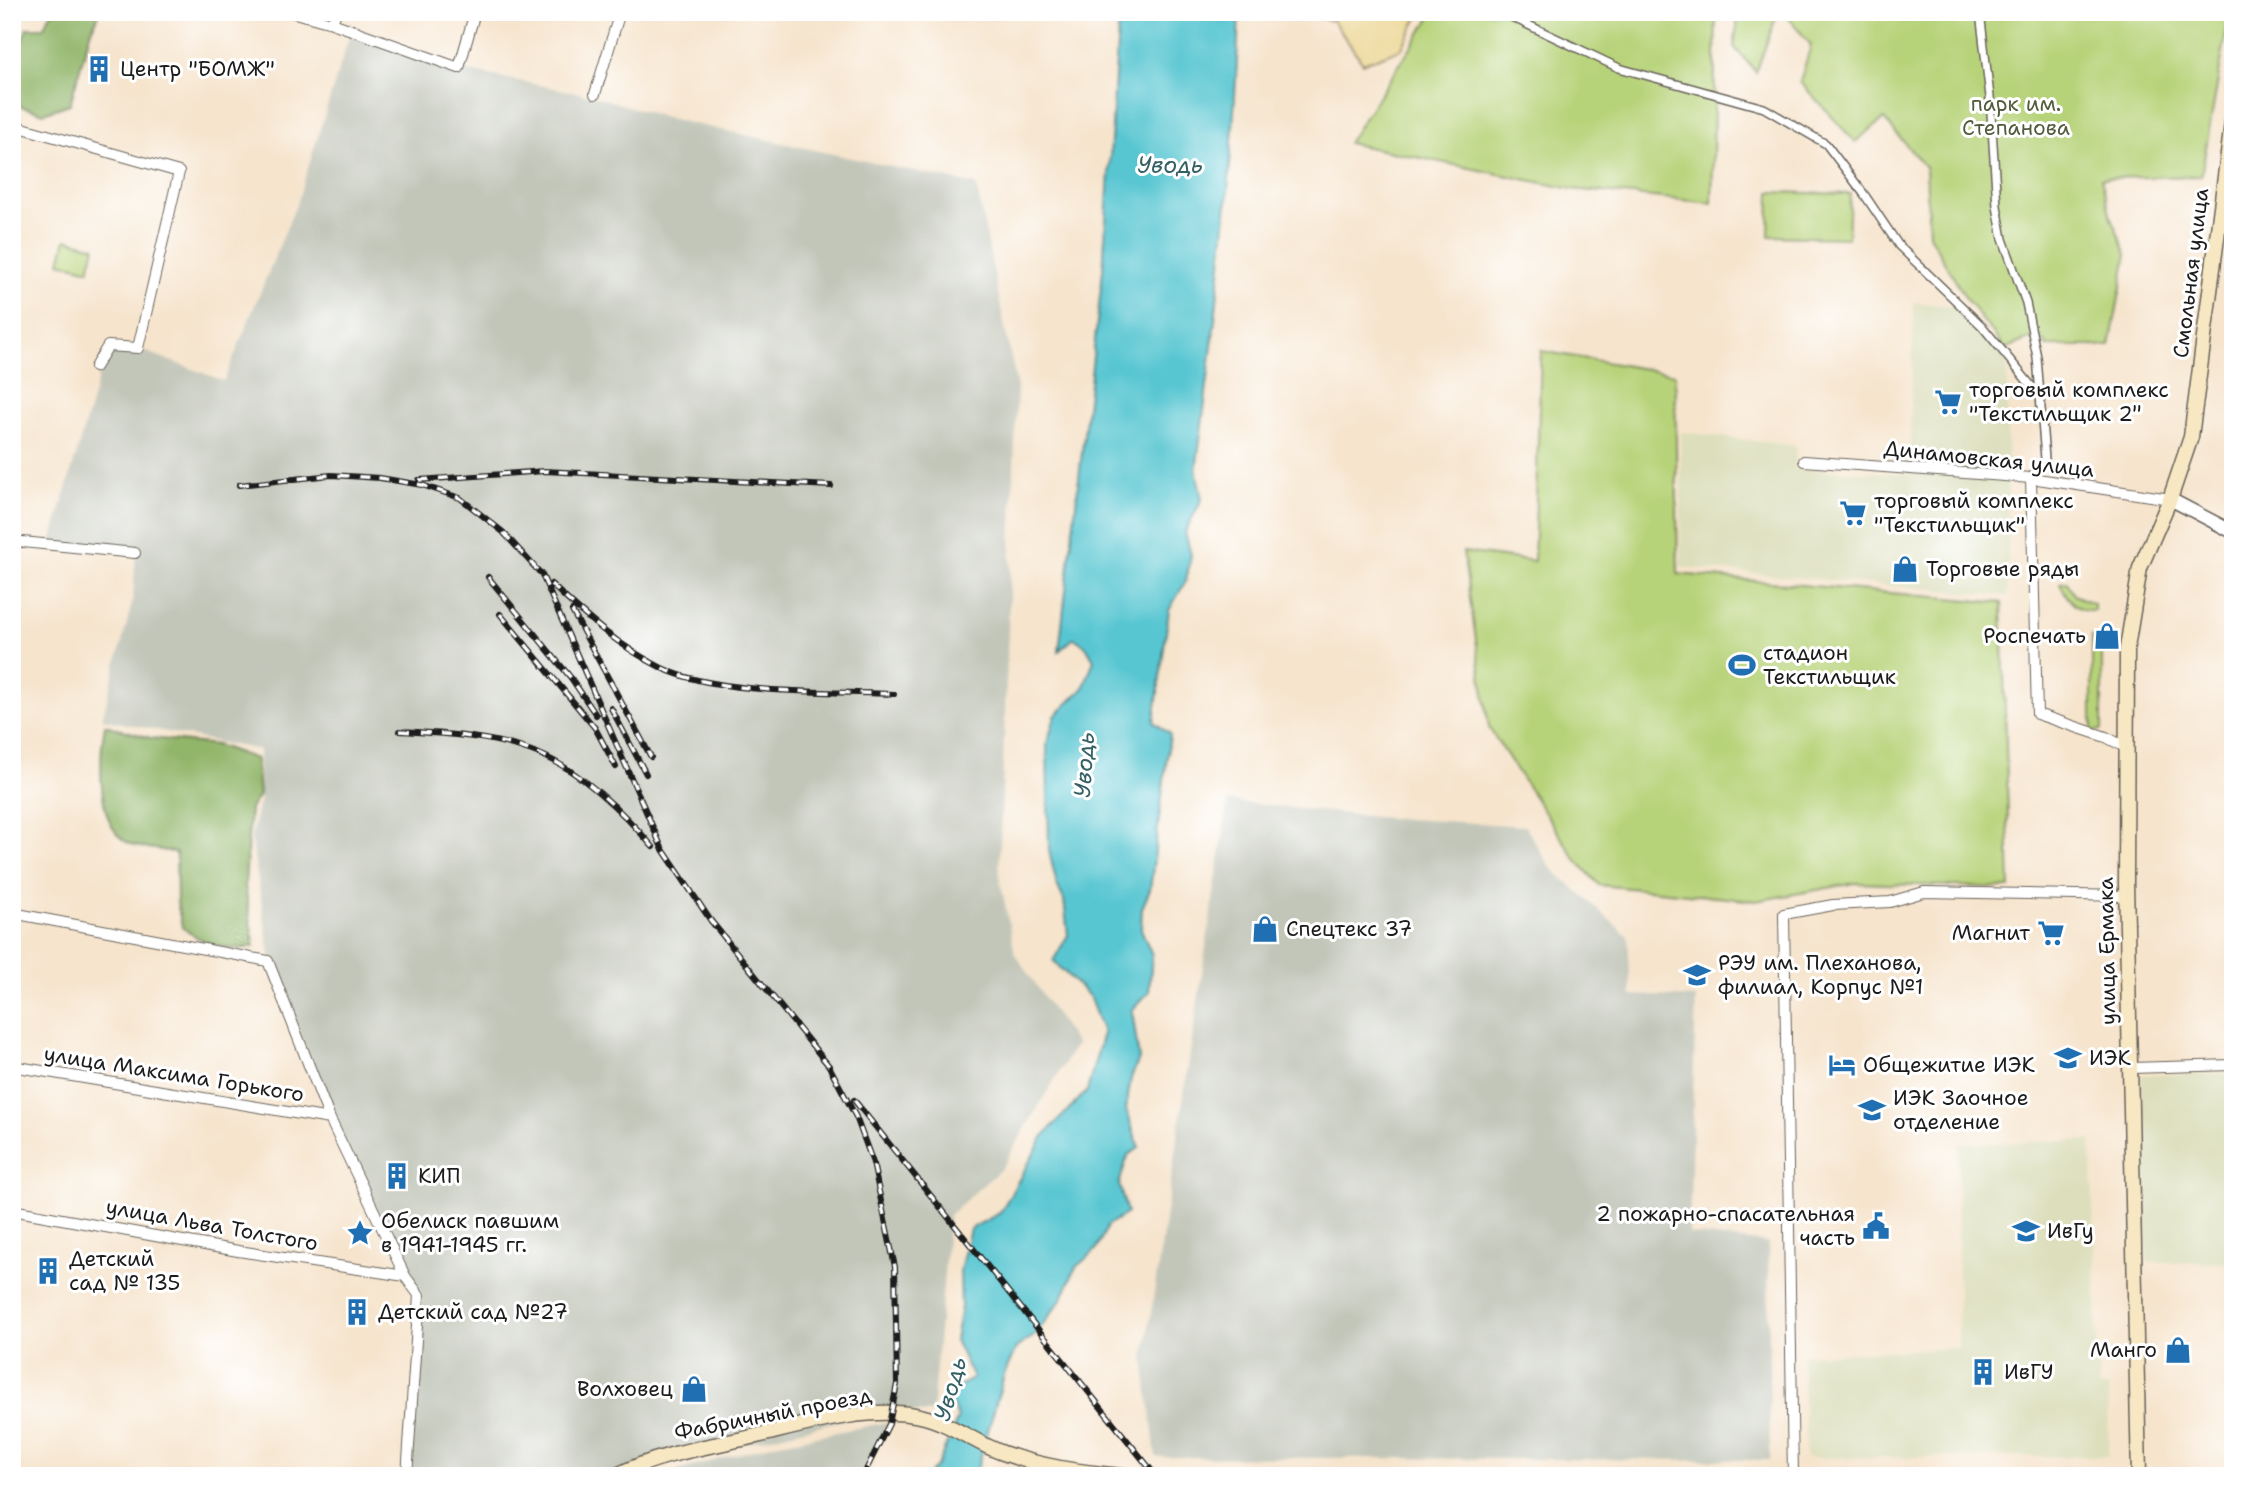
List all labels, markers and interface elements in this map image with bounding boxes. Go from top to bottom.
building icon: Центр "БОМЖ" [84,54,114,84]
place label: Центр "БОМЖ" [120,55,275,83]
park label: парк им. Степанова [1962,90,2070,142]
water label: Уводь [1137,150,1203,180]
street label: Смольная улица [2167,186,2215,360]
place label: торговый комплекс "Текстильщик 2" [1969,376,2169,428]
supermarket icon: торговый комплекс "Текстильщик 2" [1933,387,1963,417]
street label: Динамовская улица [1883,434,2095,484]
place label: торговый комплекс "Текстильщик" [1874,487,2074,539]
supermarket icon: торговый комплекс "Текстильщик" [1838,498,1868,528]
shop icon: Торговые ряды [1890,554,1920,584]
place label: Торговые ряды [1926,555,2079,583]
shop icon: Роспечать [2092,621,2122,651]
place label: Роспечать [1983,622,2086,650]
place label: стадион Текстильщик [1763,639,1896,691]
sports icon: стадион Текстильщик [1727,650,1757,680]
water label: Уводь [1067,731,1101,799]
street label: улица Ермака [2092,877,2122,1025]
shop icon: Спецтекс 37 [1250,914,1280,944]
place label: Спецтекс 37 [1286,915,1412,943]
supermarket icon: Магнит [2036,918,2066,948]
place label: Магнит [1952,919,2030,947]
place label: РЭУ им. Плеханова, филиал, Корпус №1 [1718,949,1923,1001]
school or university icon: РЭУ им. Плеханова, филиал, Корпус №1 [1682,960,1712,990]
street label: улица Максима Горького [42,1040,306,1108]
school or university icon: ИЭК [2053,1043,2083,1073]
place label: ИЭК [2089,1044,2132,1072]
hotel icon: Общежитие ИЭК [1827,1050,1857,1080]
place label: Общежитие ИЭК [1863,1051,2036,1079]
place label: ИЭК Заочное отделение [1893,1084,2029,1136]
school or university icon: ИЭК Заочное отделение [1857,1095,1887,1125]
building icon: КИП [382,1161,412,1191]
place label: КИП [418,1162,460,1190]
street label: улица Льва Толстого [104,1193,320,1257]
place label: 2 пожарно-спасательная часть [1596,1200,1855,1252]
place label: Обелиск павшим в 1941-1945 гг. [381,1207,559,1259]
public building icon: 2 пожарно-спасательная часть [1861,1211,1891,1241]
school or university icon: ИвГу [2011,1216,2041,1246]
place label: ИвГу [2047,1217,2094,1245]
place icon: Обелиск павшим в 1941-1945 гг. [345,1218,375,1248]
place label: Детский сад № 135 [69,1245,180,1297]
building icon: Детский сад № 135 [33,1256,63,1286]
building icon: Детский сад №27 [342,1297,372,1327]
place label: Детский сад №27 [378,1298,568,1326]
shop icon: Манго [2163,1335,2193,1365]
place label: Манго [2090,1336,2157,1364]
water label: Уводь [927,1353,973,1425]
building icon: ИвГУ [1968,1357,1998,1387]
place label: ИвГУ [2004,1358,2054,1386]
shop icon: Волховец [679,1374,709,1404]
place label: Волховец [577,1375,673,1403]
street label: Фабричный проезд [672,1381,874,1447]

